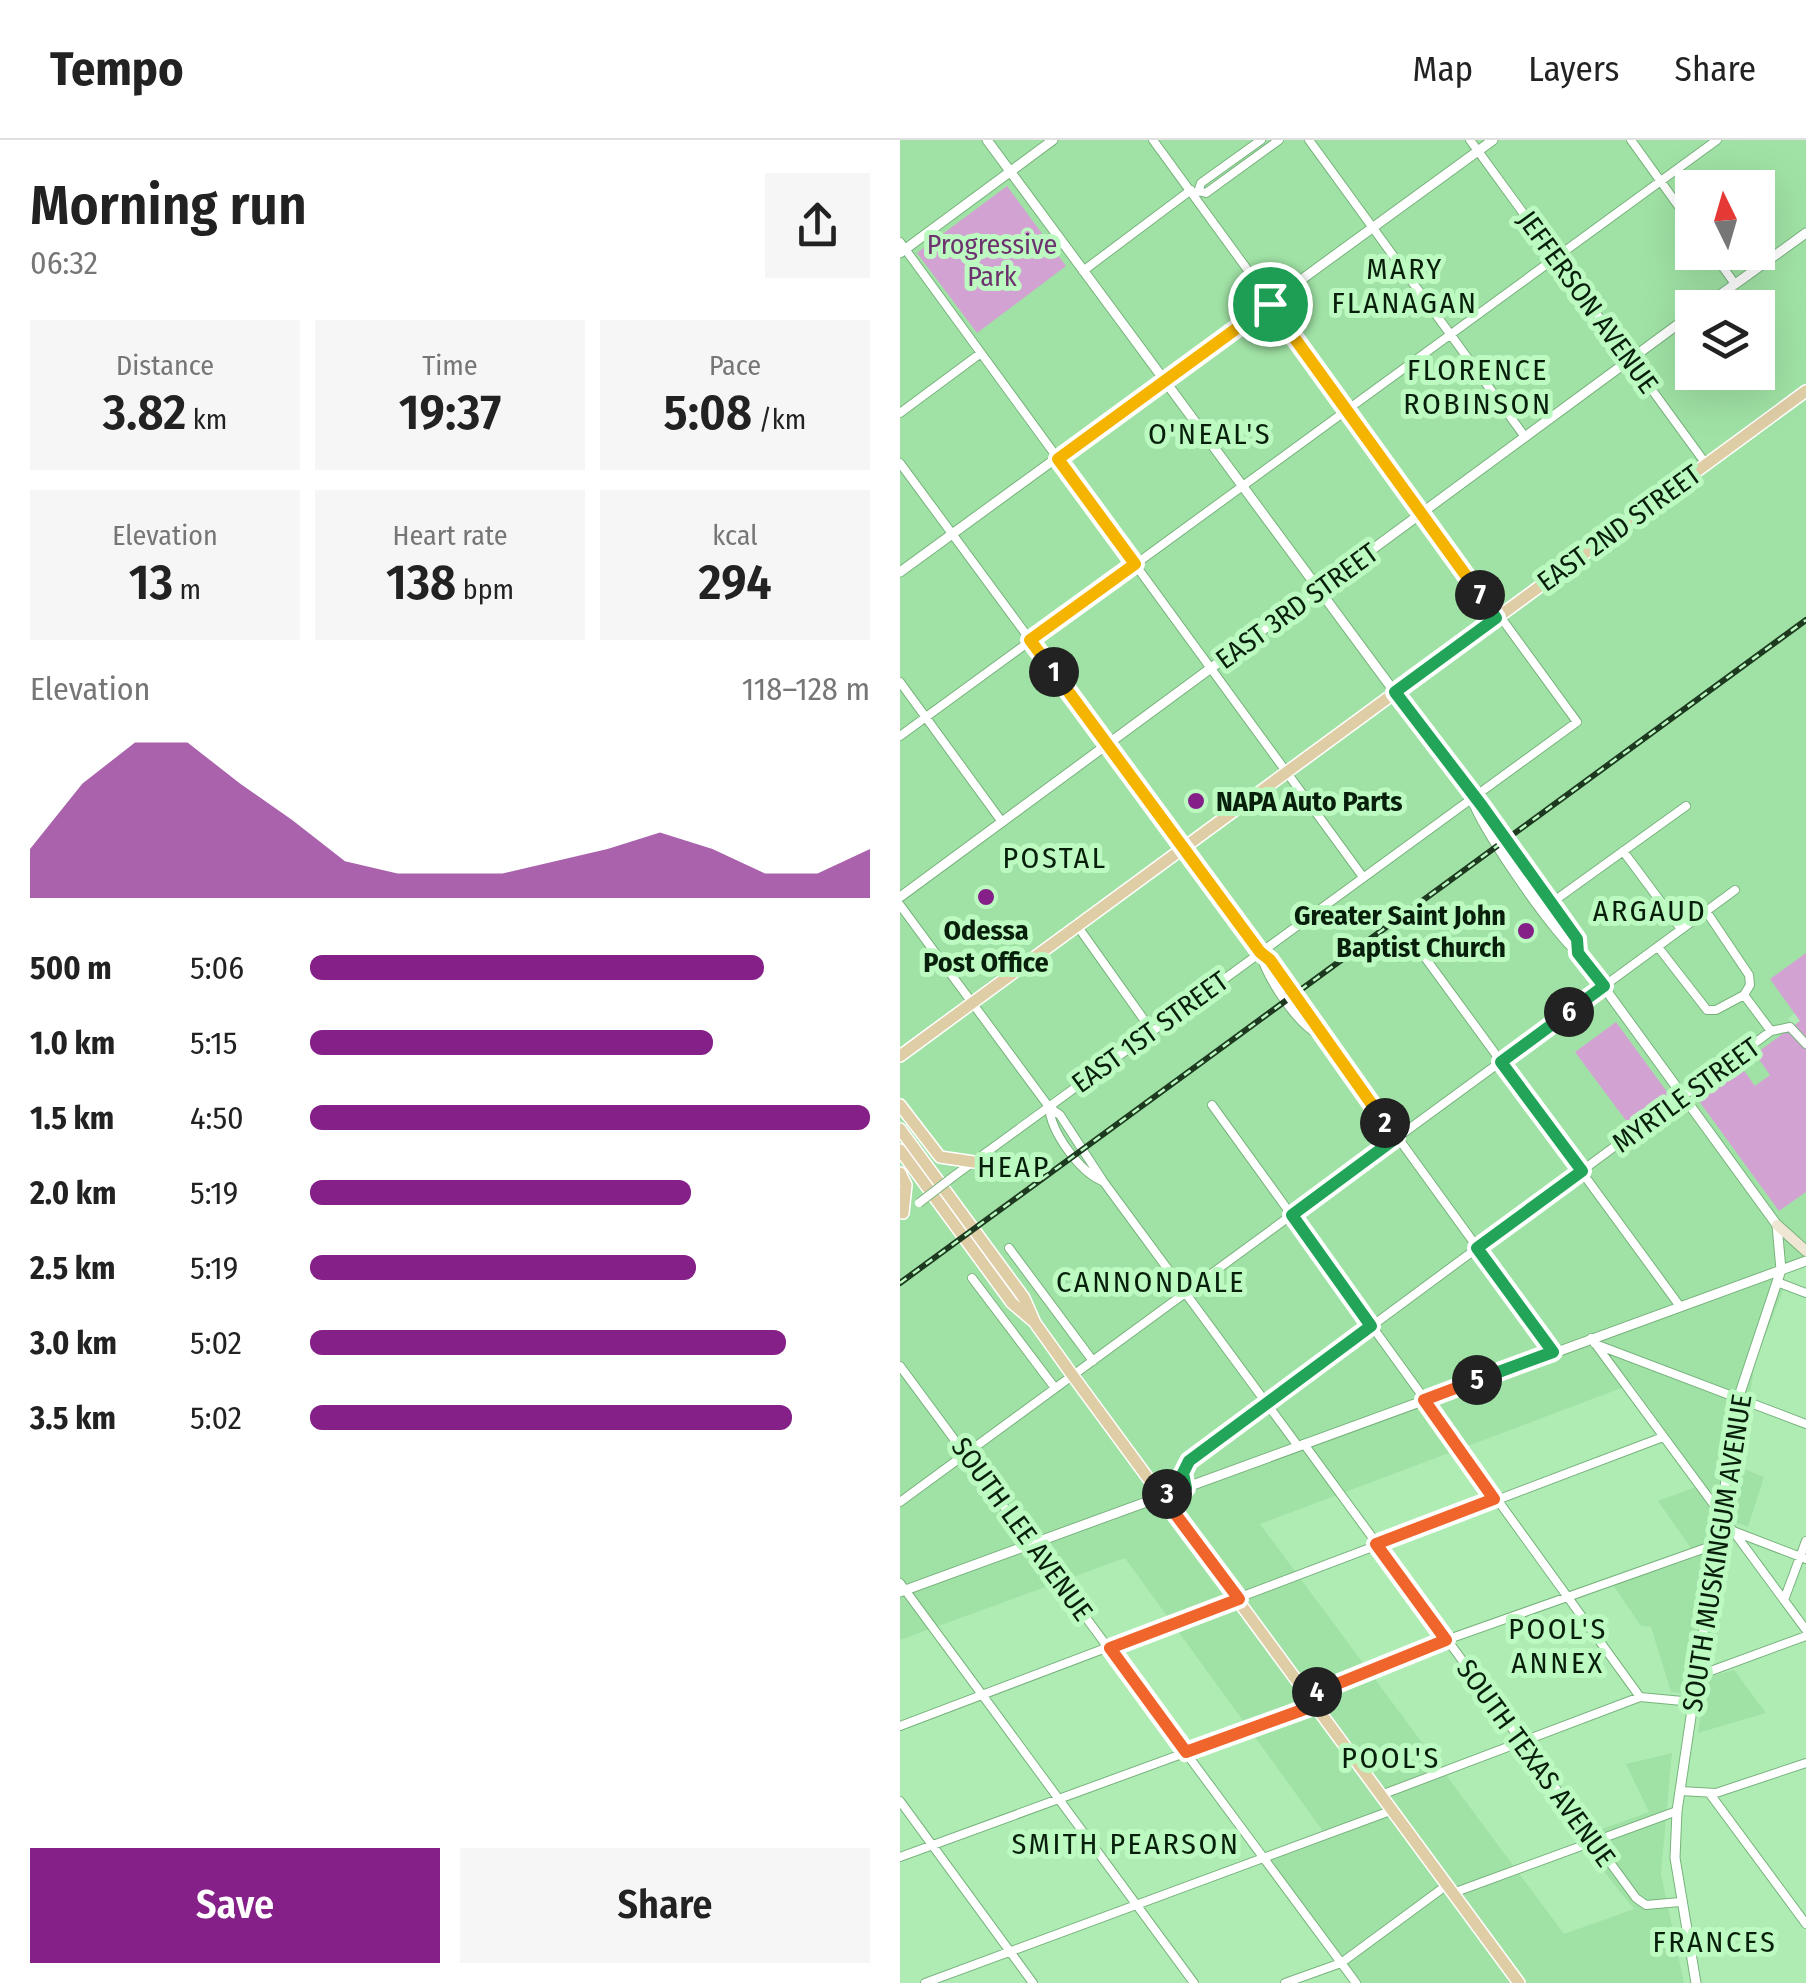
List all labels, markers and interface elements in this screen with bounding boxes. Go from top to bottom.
text: Tempo [50,40,184,98]
text: Map [1413,48,1473,90]
text: Layers [1528,48,1620,90]
text: Share [1675,48,1756,90]
north arrow [1675,170,1775,270]
map controls [1675,170,1775,390]
text: Morning run [30,173,307,239]
button: share [765,173,870,278]
street label: JEFFERSON AVENUE [1511,205,1665,399]
park label: Progressive Park [927,228,1057,293]
text: 06:32 [30,244,98,282]
district label: MARY FLANAGAN [1331,251,1479,321]
pin [1228,262,1313,347]
icon: arrive [1243,277,1298,332]
button: layers [1675,290,1775,390]
text: Distance [116,349,214,382]
text: Time [422,349,478,382]
text: Pace [709,349,761,382]
district label: FLORENCE ROBINSON [1403,352,1553,422]
text: 3.82 [103,382,186,442]
text: 19:37 [399,382,501,442]
text: 5:08 [664,382,752,442]
text: km [186,403,227,436]
text: /km [752,403,806,436]
district label: O'NEAL'S [1148,416,1272,452]
street label: EAST 2ND STREET [1531,458,1707,598]
text: Elevation [112,519,218,552]
text: Heart rate [393,519,507,552]
text: kcal [712,519,758,552]
street label: EAST 3RD STREET [1210,536,1384,676]
text: 13 [129,552,173,612]
text: 138 [386,552,456,612]
text: 294 [699,552,772,612]
pin: 7 [1455,570,1505,620]
text: m [173,573,201,606]
text: bpm [456,573,514,606]
text: 7 [1474,578,1486,611]
pin: 1 [1029,647,1079,697]
text: 1 [1048,655,1060,688]
text: Elevation [30,670,150,708]
text: 118–128 m [742,670,870,708]
place label: NAPA Auto Parts [1216,785,1403,818]
marker: NAPA Auto Parts [1185,790,1207,812]
district label: POSTAL [1002,840,1108,876]
marker: Odessa Post Office [975,886,997,908]
district label: ARGAUD [1593,893,1707,929]
place label: Greater Saint John Baptist Church [1294,899,1506,964]
place label: Odessa Post Office [923,914,1049,979]
marker: Greater Saint John Baptist Church [1515,920,1537,942]
text: 500 m [30,949,112,987]
text: 5:06 [190,949,244,987]
street label: EAST 1ST STREET [1065,964,1235,1100]
pin: 6 [1544,987,1594,1037]
text: 6 [1562,995,1576,1028]
text: 1.0 km [30,1024,115,1062]
text: 5:15 [190,1024,237,1062]
street label: MYRTLE STREET [1606,1031,1766,1159]
pin: 2 [1360,1098,1410,1148]
text: 1.5 km [30,1099,114,1137]
text: 4:50 [190,1099,244,1137]
text: 2 [1379,1106,1391,1139]
district label: HEAP [977,1149,1051,1185]
text: 2.0 km [30,1174,117,1212]
text: 5:19 [190,1174,238,1212]
text: 2.5 km [30,1249,116,1287]
text: 5:19 [190,1249,238,1287]
district label: CANNONDALE [1056,1264,1246,1300]
text: 3.0 km [30,1324,117,1362]
text: 5:02 [190,1324,242,1362]
pin: 5 [1452,1355,1502,1405]
text: 5 [1470,1363,1484,1396]
street label: SOUTH MUSKINGUM AVENUE [1676,1392,1758,1714]
text: 3.5 km [30,1399,116,1437]
text: 5:02 [190,1399,242,1437]
street label: SOUTH LEE AVENUE [945,1431,1099,1627]
pin: 3 [1142,1469,1192,1519]
text: 3 [1160,1477,1174,1510]
district label: POOL'S ANNEX [1508,1611,1608,1681]
street label: SOUTH TEXAS AVENUE [1450,1653,1622,1873]
pin: 4 [1292,1667,1342,1717]
text: 4 [1310,1675,1324,1708]
district label: POOL'S [1341,1740,1441,1776]
district label: SMITH PEARSON [1012,1826,1241,1862]
button: Save [30,1848,440,1963]
button: Share [460,1848,870,1963]
district label: FRANCES [1653,1924,1777,1960]

